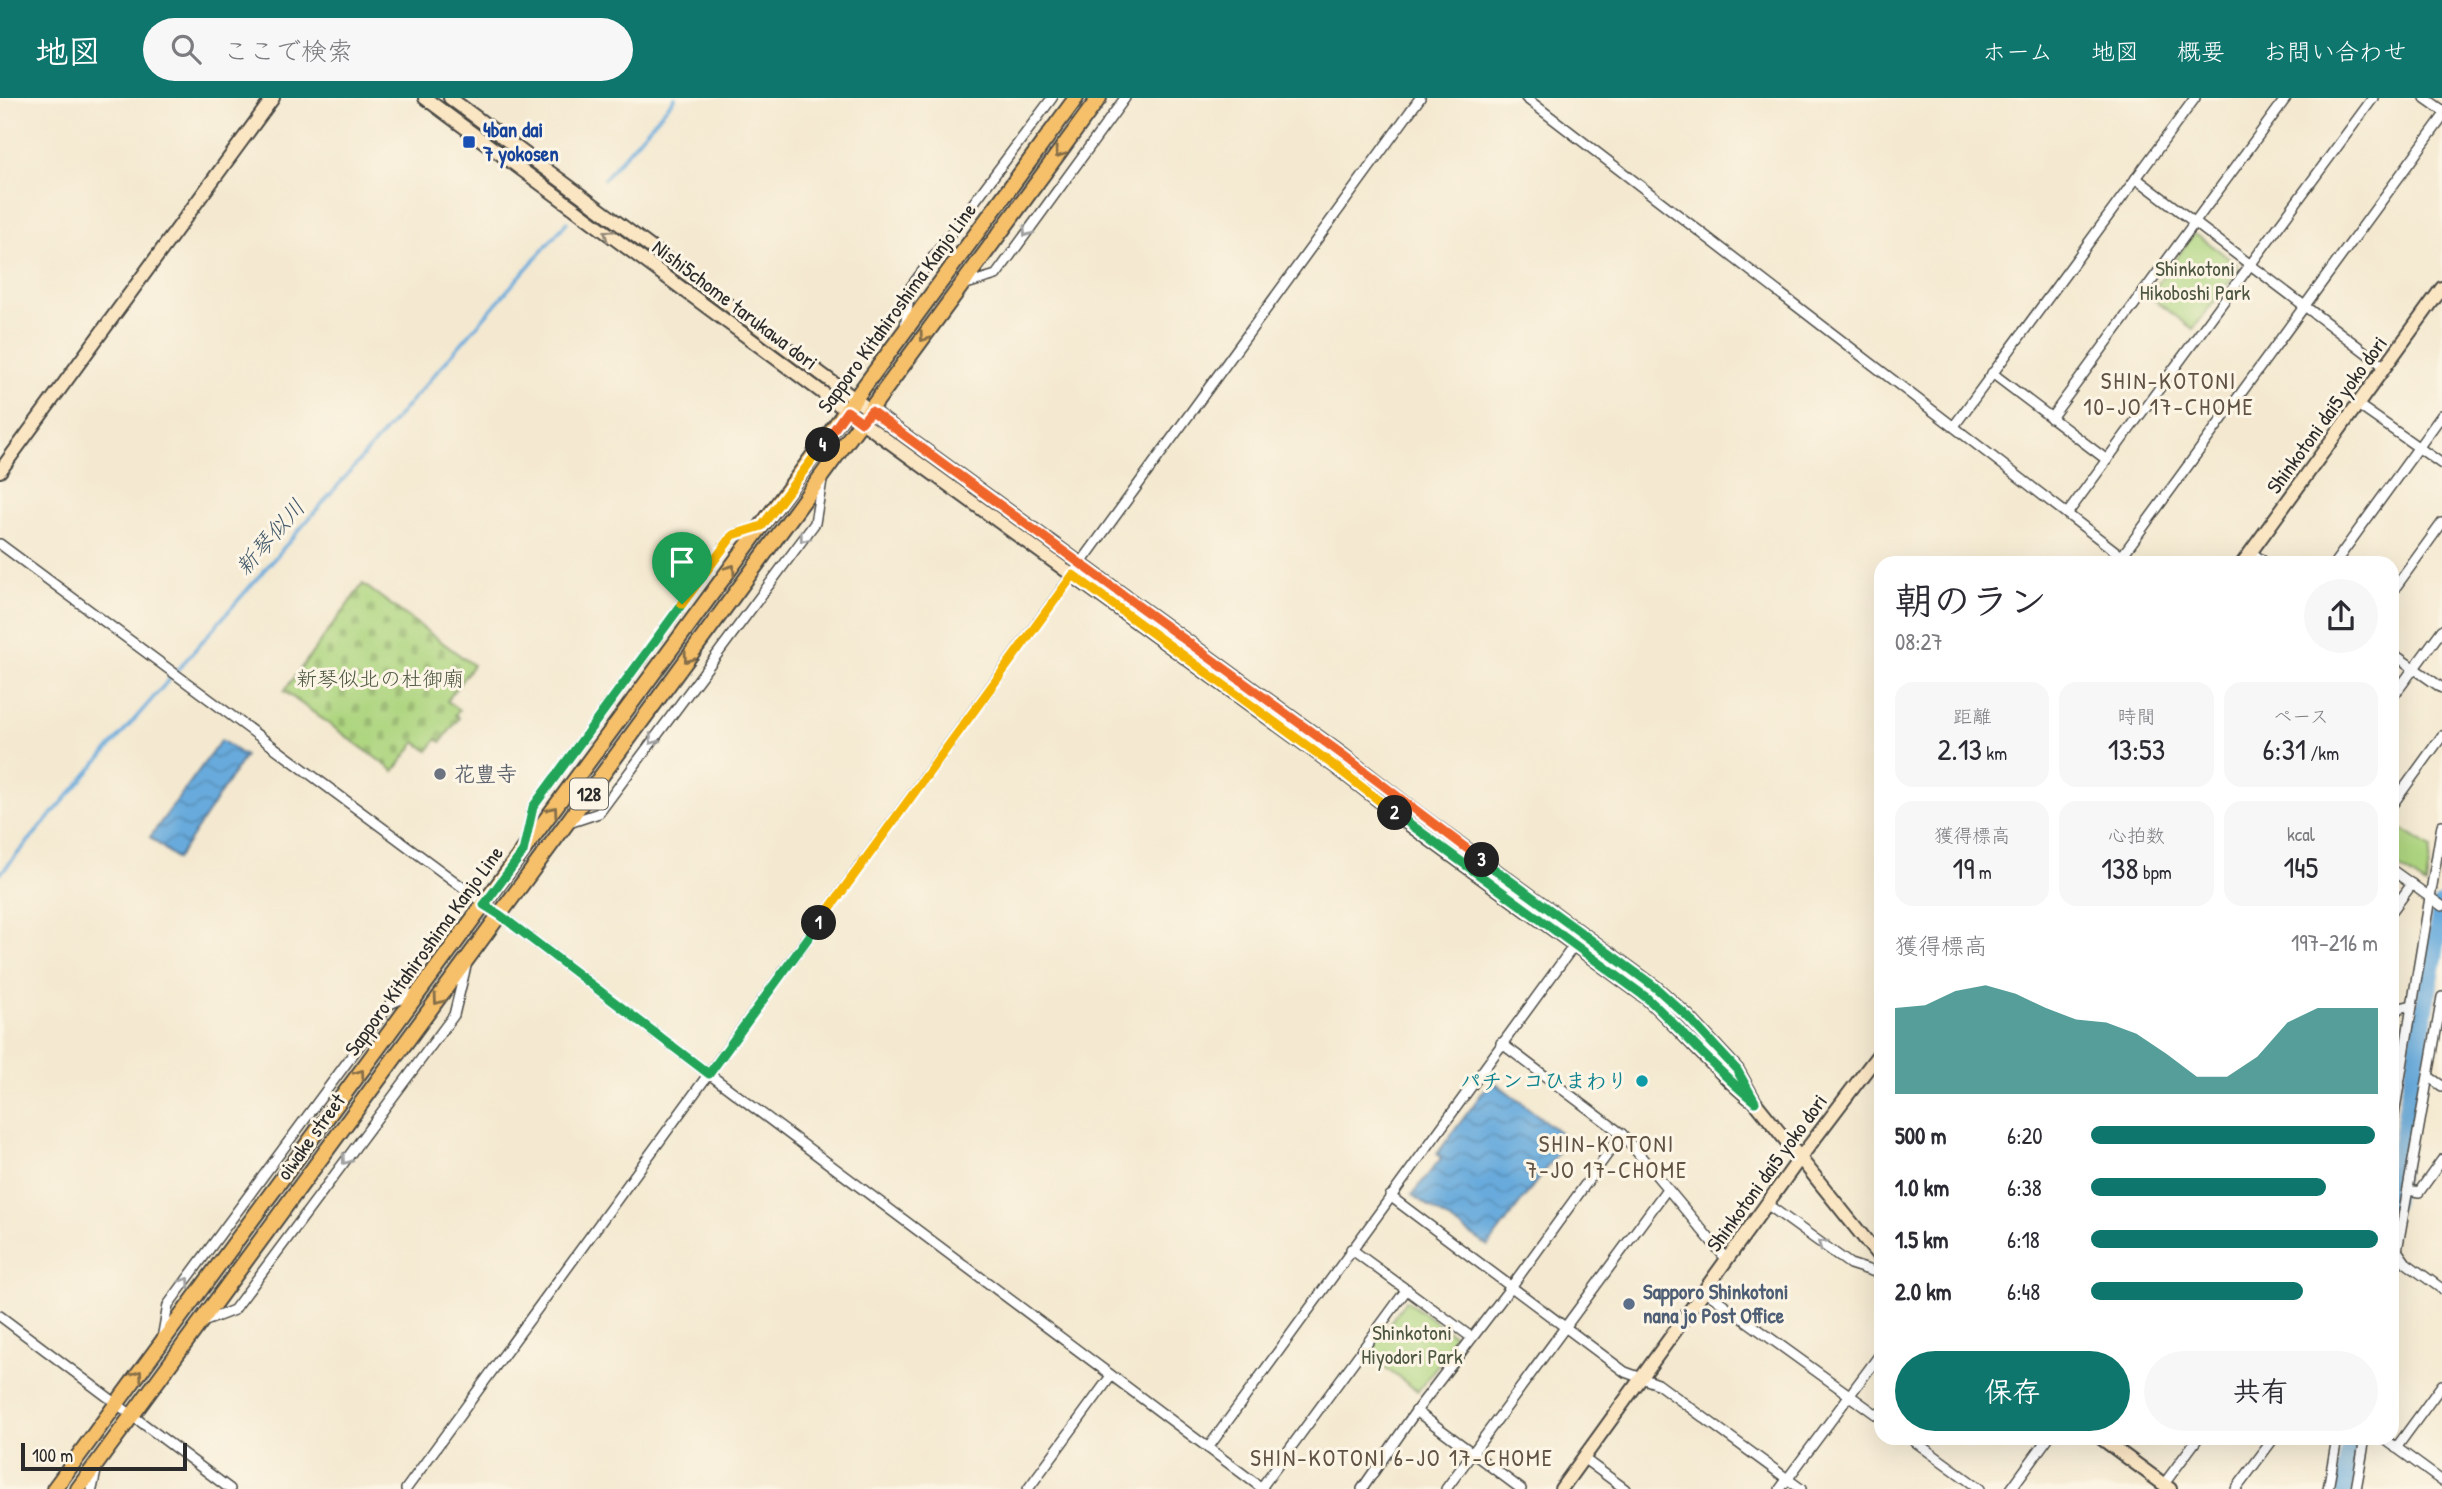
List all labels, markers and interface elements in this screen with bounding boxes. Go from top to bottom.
search box [143,18,633,81]
text: 地図 [35,29,101,73]
icon: search [167,30,205,68]
text: ここで検索 [223,33,353,68]
text: ホーム [1982,35,2053,67]
text: 地図 [2091,35,2139,67]
text: 概要 [2177,35,2225,67]
text: お問い合わせ [2263,35,2407,67]
place label: 4ban dai 7 yokosen [482,115,559,169]
marker: 4ban dai 7 yokosen [461,134,477,150]
one-way arrow [1055,145,1067,158]
street label: Sapporo Kitahiroshima Kanjo Line [810,197,983,419]
one-way arrow [1023,224,1035,237]
one-way arrow [603,230,616,242]
street label: Nishi5chome tarukawa dori [647,233,824,376]
park label: Shinkotoni Hikoboshi Park [2140,254,2250,307]
one-way arrow [920,329,933,342]
street label: Shinkotoni dai5 yoko dori [2260,330,2394,499]
district label: SHIN-KOTONI 10-JO 17-CHOME [2083,365,2255,422]
pin: 4 [806,428,840,462]
text: 4 [819,431,826,457]
water label: 新琴似川 [228,492,311,582]
one-way arrow [799,531,812,543]
pin [652,532,712,604]
icon: arrive [663,543,701,581]
one-way arrow [723,564,735,577]
text: 朝のラン [1895,574,2047,626]
button: share [2304,579,2378,653]
text: 08:27 [1895,626,1943,657]
one-way arrow [684,650,697,663]
park label: 新琴似北の杜御廟 [296,664,464,693]
text: 距離 [1953,703,1991,729]
text: 時間 [2117,703,2156,729]
text: ペース [2273,703,2329,729]
text: 2.13 [1937,729,1982,769]
text: 13:53 [2108,729,2165,769]
text: 6:31 [2263,729,2306,769]
one-way arrow [649,733,661,745]
text: km [1982,740,2007,766]
text: /km [2306,740,2339,766]
place label: 花豊寺 [454,759,517,788]
marker: 花豊寺 [432,766,448,782]
road number: 128 [570,778,608,810]
pin: 2 [1378,796,1412,830]
text: 2 [1390,799,1399,825]
one-way arrow [545,806,557,819]
text: kcal [2287,821,2315,847]
text: 獲得標高 [1934,822,2010,848]
text: 心拍数 [2108,822,2165,848]
street label: Sapporo Kitahiroshima Kanjo Line [337,840,510,1062]
pin: 3 [1464,842,1500,878]
text: 3 [1477,846,1486,872]
text: 145 [2283,847,2318,887]
text: 19 [1953,848,1974,888]
text: 138 [2101,848,2139,888]
text: m [1974,859,1992,885]
text: bpm [2139,859,2172,885]
pin: 1 [802,906,836,940]
text: 1 [815,909,822,935]
text: 197–216 m [2291,927,2378,958]
text: 獲得標高 [1895,930,1987,961]
one-way arrow [433,992,446,1004]
place label: パチンコひまわり [1460,1066,1628,1095]
one-way arrow [352,1069,364,1081]
marker: パチンコひまわり [1634,1073,1650,1089]
street label: oiwake street [269,1087,352,1186]
street label: Shinkotoni dai5 yoko dori [1700,1088,1834,1257]
text: 500 m [1895,1120,1946,1151]
text: 6:20 [2007,1120,2043,1151]
district label: SHIN-KOTONI 7-JO 17-CHOME [1526,1128,1688,1185]
one-way arrow [341,1152,354,1165]
text: 1.0 km [1895,1172,1949,1203]
text: 6:38 [2007,1172,2042,1203]
text: 1.5 km [1895,1224,1948,1255]
text: 6:18 [2007,1224,2040,1255]
one-way arrow [1817,1240,1830,1252]
text: 2.0 km [1895,1276,1951,1307]
text: 6:48 [2007,1276,2040,1307]
one-way arrow [177,1277,190,1290]
place label: Sapporo Shinkotoni nana jo Post Office [1643,1277,1788,1330]
marker: Sapporo Shinkotoni nana jo Post Office [1621,1296,1637,1312]
park label: Shinkotoni Hiyodori Park [1361,1318,1463,1371]
button: 保存 [1895,1351,2130,1431]
button: 共有 [2144,1351,2378,1431]
one-way arrow [130,1370,143,1383]
scale bar [21,1440,187,1472]
text: 100 m [32,1442,73,1468]
district label: SHIN-KOTONI 6-JO 17-CHOME [1250,1442,1554,1473]

